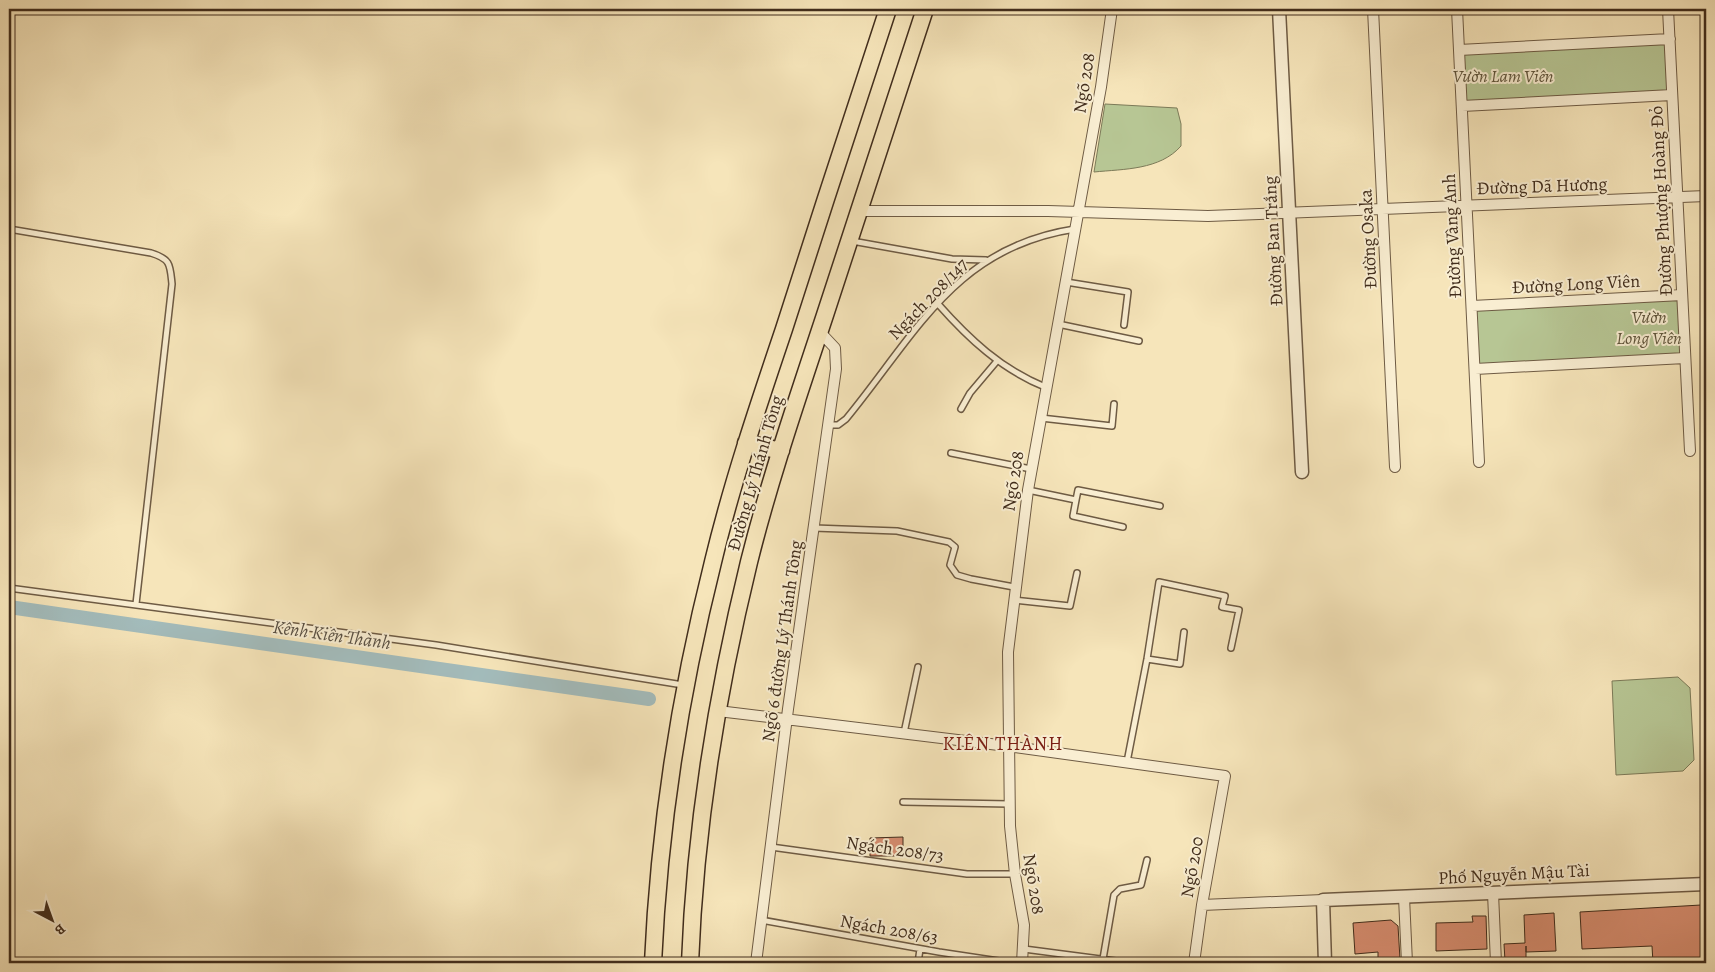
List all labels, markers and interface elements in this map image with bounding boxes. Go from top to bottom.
street label: Ngõ 208 [1067,51,1101,115]
park label: Vườn Lam Viên [1453,64,1554,88]
street label: Đường Phượng Hoàng Đỏ [1644,105,1678,297]
street label: Đường Dã Hương [1476,172,1608,200]
street label: Đường Vàng Anh [1437,173,1467,299]
street label: Đường Ban Trắng [1258,175,1288,307]
street label: Đường Osaka [1353,188,1383,289]
street label: Ngách 208/147 [883,253,973,345]
street label: Đường Long Viên [1511,269,1641,299]
park label: Vườn Long Viên [1616,305,1682,350]
street label: Đường Lý Thánh Tông [721,392,789,554]
street label: Ngõ 208 [996,449,1030,513]
street label: Ngõ 6 đường Lý Thánh Tông [756,538,808,744]
water label: Kênh Kiên Thành [271,614,393,656]
district label: KIÊN THÀNH [942,731,1064,757]
street label: Ngách 208/73 [845,830,945,868]
street label: Ngõ 200 [1175,834,1209,900]
street label: Ngõ 208 [1017,852,1051,916]
street label: Phố Nguyễn Mậu Tài [1438,858,1590,890]
north arrow [28,894,78,944]
street label: Ngách 208/63 [838,909,940,949]
text: B [50,919,70,940]

